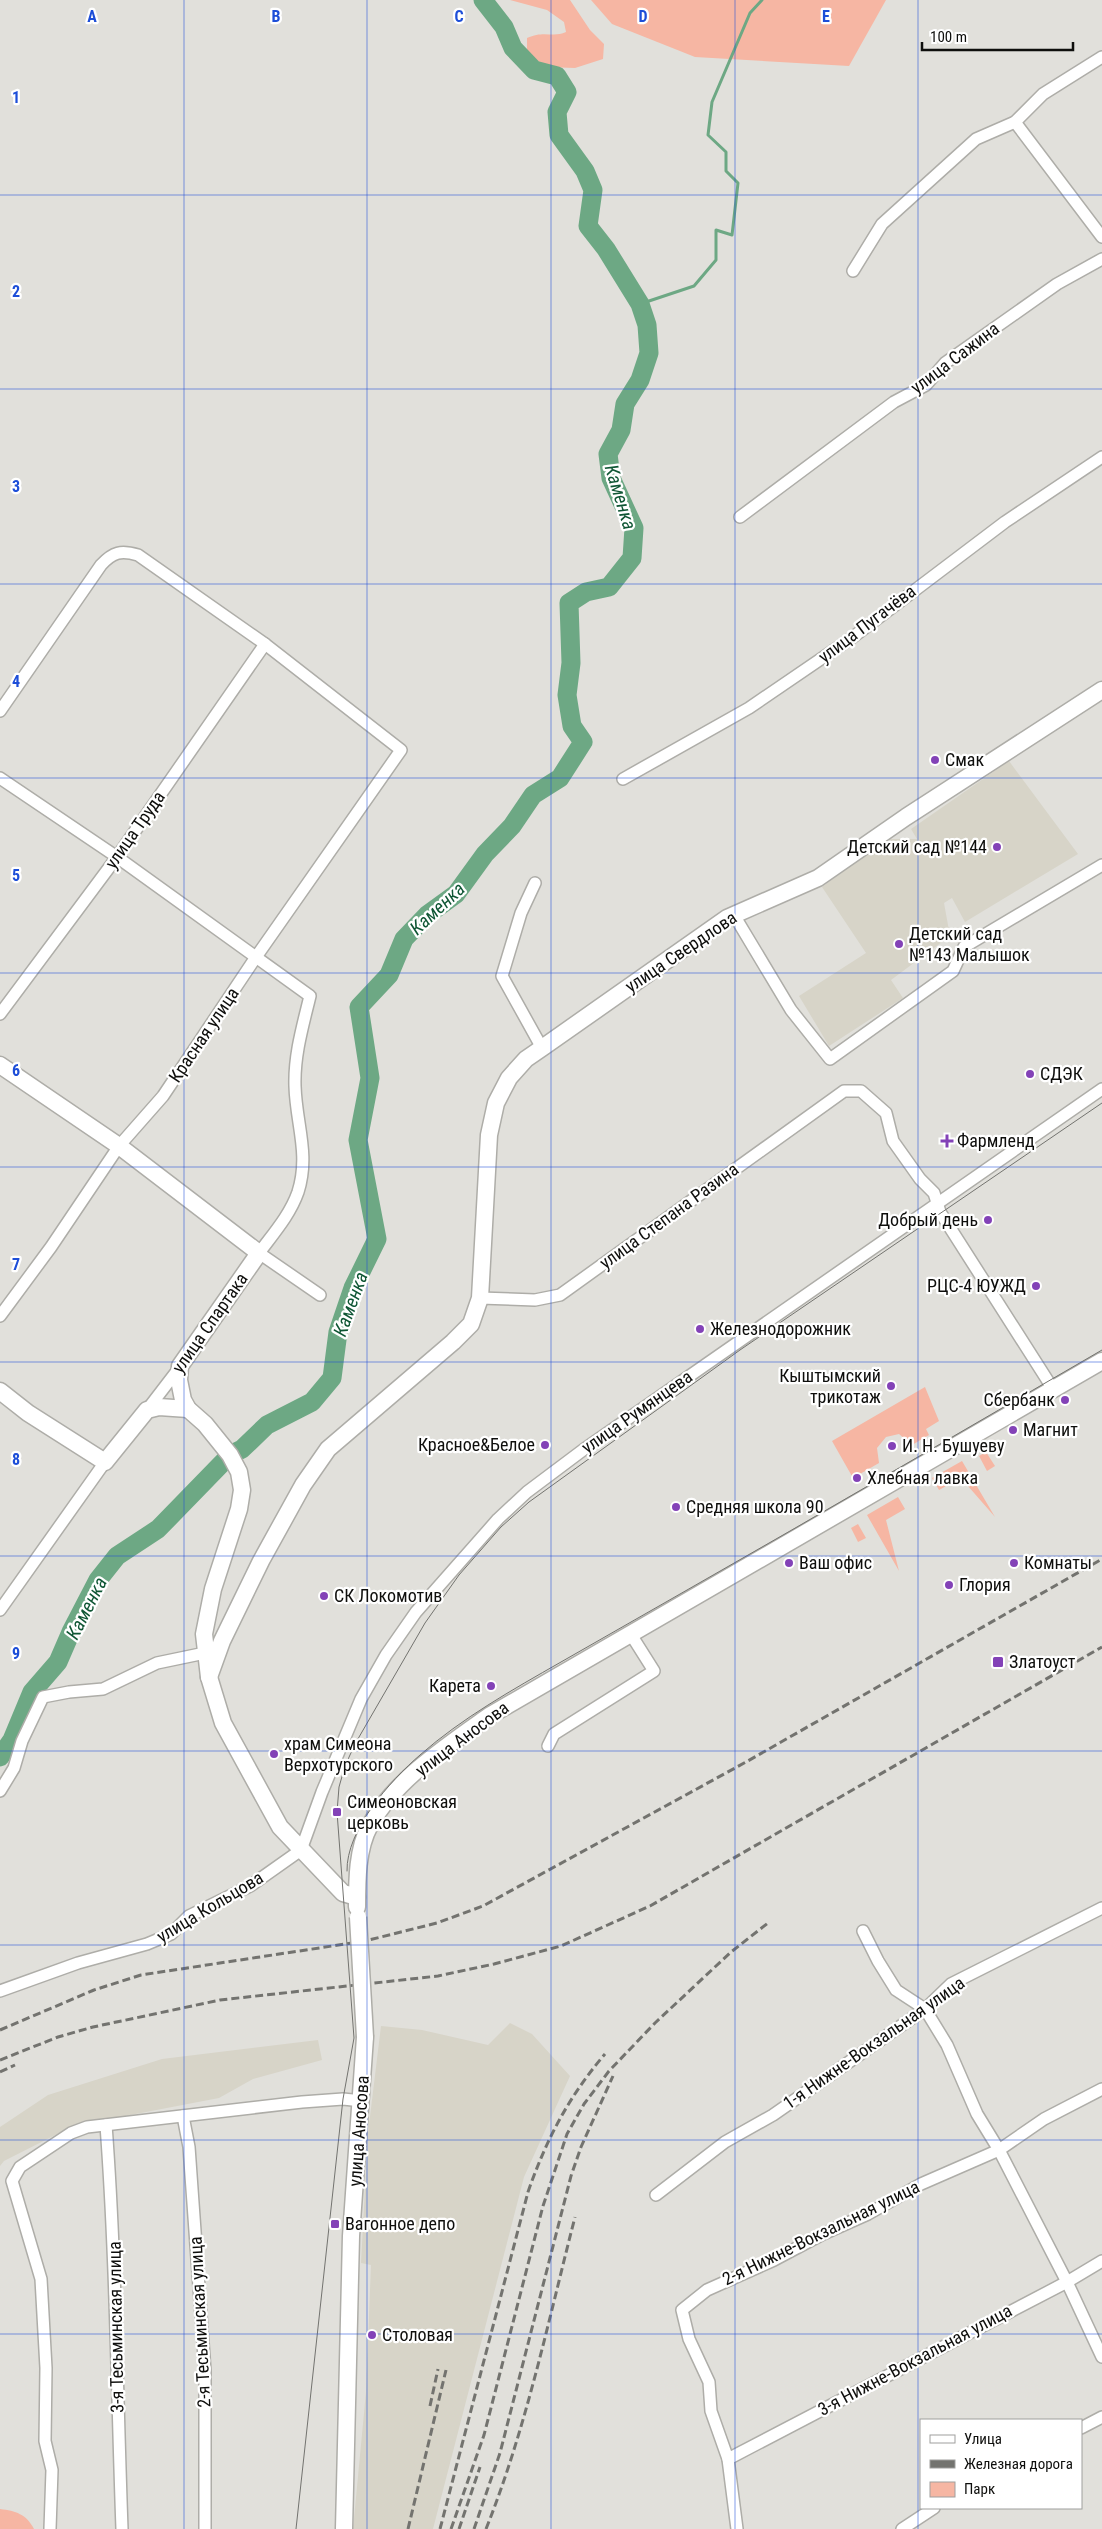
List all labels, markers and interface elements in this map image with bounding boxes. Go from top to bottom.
text: A [87,7,97,26]
text: B [272,7,281,26]
text: C [454,7,464,26]
text: D [638,7,648,26]
text: E [822,7,830,26]
scale bar [922,20,1073,52]
text: 100 m [930,28,967,46]
text: 1 [12,88,20,107]
text: 2 [12,282,20,301]
street label: улица Сажина [906,318,1003,398]
water label: Каменка [600,462,641,532]
text: 3 [12,477,20,496]
street label: улица Пугачёва [814,580,920,667]
text: 4 [12,672,20,691]
place label: Смак [945,749,984,770]
marker: Смак [929,754,941,766]
street label: улица Труда [100,787,169,873]
place label: Детский сад №144 [847,836,987,857]
marker: Детский сад №144 [991,841,1003,853]
text: 5 [12,866,20,885]
water label: Каменка [405,877,470,940]
street label: улица Свердлова [621,907,740,997]
place label: Детский сад №143 Малышок [909,923,1030,965]
marker: Детский сад №143 Малышок [893,938,905,950]
street label: Красная улица [164,983,243,1086]
text: 6 [12,1061,20,1080]
place label: СДЭК [1040,1063,1083,1084]
marker: СДЭК [1024,1068,1036,1080]
place label: Фармленд [957,1130,1035,1151]
marker: Фармленд [941,1135,953,1147]
street label: улица Степана Разина [595,1158,742,1273]
place label: Добрый день [878,1209,978,1230]
marker: Добрый день [982,1214,994,1226]
text: 7 [12,1255,20,1274]
street label: улица Спартака [167,1269,252,1377]
water label: Каменка [328,1269,373,1339]
place label: РЦС-4 ЮУЖД [927,1275,1026,1296]
marker: РЦС-4 ЮУЖД [1030,1280,1042,1292]
place label: Железнодорожник [710,1318,851,1339]
marker: Железнодорожник [694,1323,706,1335]
place label: Кыштымский трикотаж [779,1365,881,1407]
street label: улица Румянцева [577,1366,696,1458]
marker: Кыштымский трикотаж [885,1380,897,1392]
place label: Сбербанк [984,1389,1055,1410]
marker: Сбербанк [1059,1394,1071,1406]
place label: Магнит [1023,1419,1078,1440]
marker: Магнит [1007,1424,1019,1436]
place label: Красное&Белое [418,1434,535,1455]
place label: И. Н. Бушуеву [902,1435,1005,1456]
marker: Красное&Белое [539,1439,551,1451]
marker: И. Н. Бушуеву [886,1440,898,1452]
text: 8 [12,1450,20,1469]
place label: Хлебная лавка [867,1467,978,1488]
marker: Хлебная лавка [851,1472,863,1484]
place label: Средняя школа 90 [686,1496,824,1517]
marker: Средняя школа 90 [670,1501,682,1513]
place label: Ваш офис [799,1552,872,1573]
place label: Комнаты [1024,1552,1092,1573]
marker: Ваш офис [783,1557,795,1569]
marker: Комнаты [1008,1557,1020,1569]
water label: Каменка [61,1573,112,1643]
place label: Глория [959,1574,1011,1595]
marker: Глория [943,1579,955,1591]
place label: СК Локомотив [334,1585,442,1606]
marker: СК Локомотив [318,1590,330,1602]
text: 9 [12,1644,20,1663]
place label: Златоуст [1009,1651,1076,1672]
marker: Златоуст [991,1655,1005,1669]
place label: Карета [429,1675,481,1696]
marker: Карета [485,1680,497,1692]
street label: улица Аносова [411,1697,512,1780]
place label: храм Симеона Верхотурского [284,1733,393,1775]
marker: храм Симеона Верхотурского [268,1748,280,1760]
place label: Симеоновская церковь [347,1791,457,1833]
marker: Симеоновская церковь [331,1806,343,1818]
street label: улица Кольцова [153,1867,267,1947]
street label: 1-я Нижне-Вокзальная улица [779,1972,968,2113]
street label: улица Аносова [344,2075,373,2187]
street label: 2-я Нижне-Вокзальная улица [719,2176,923,2289]
place label: Вагонное депо [345,2213,455,2234]
marker: Вагонное депо [329,2218,341,2230]
street label: 2-я Тесьминская улица [185,2236,214,2408]
street label: 3-я Тесьминская улица [104,2241,127,2413]
street label: 3-я Нижне-Вокзальная улица [814,2299,1015,2420]
place label: Столовая [382,2324,453,2345]
marker: Столовая [366,2329,378,2341]
legend [920,2419,1082,2509]
text: Улица [964,2430,1002,2448]
text: Железная дорога [964,2455,1073,2473]
text: Парк [964,2480,995,2498]

